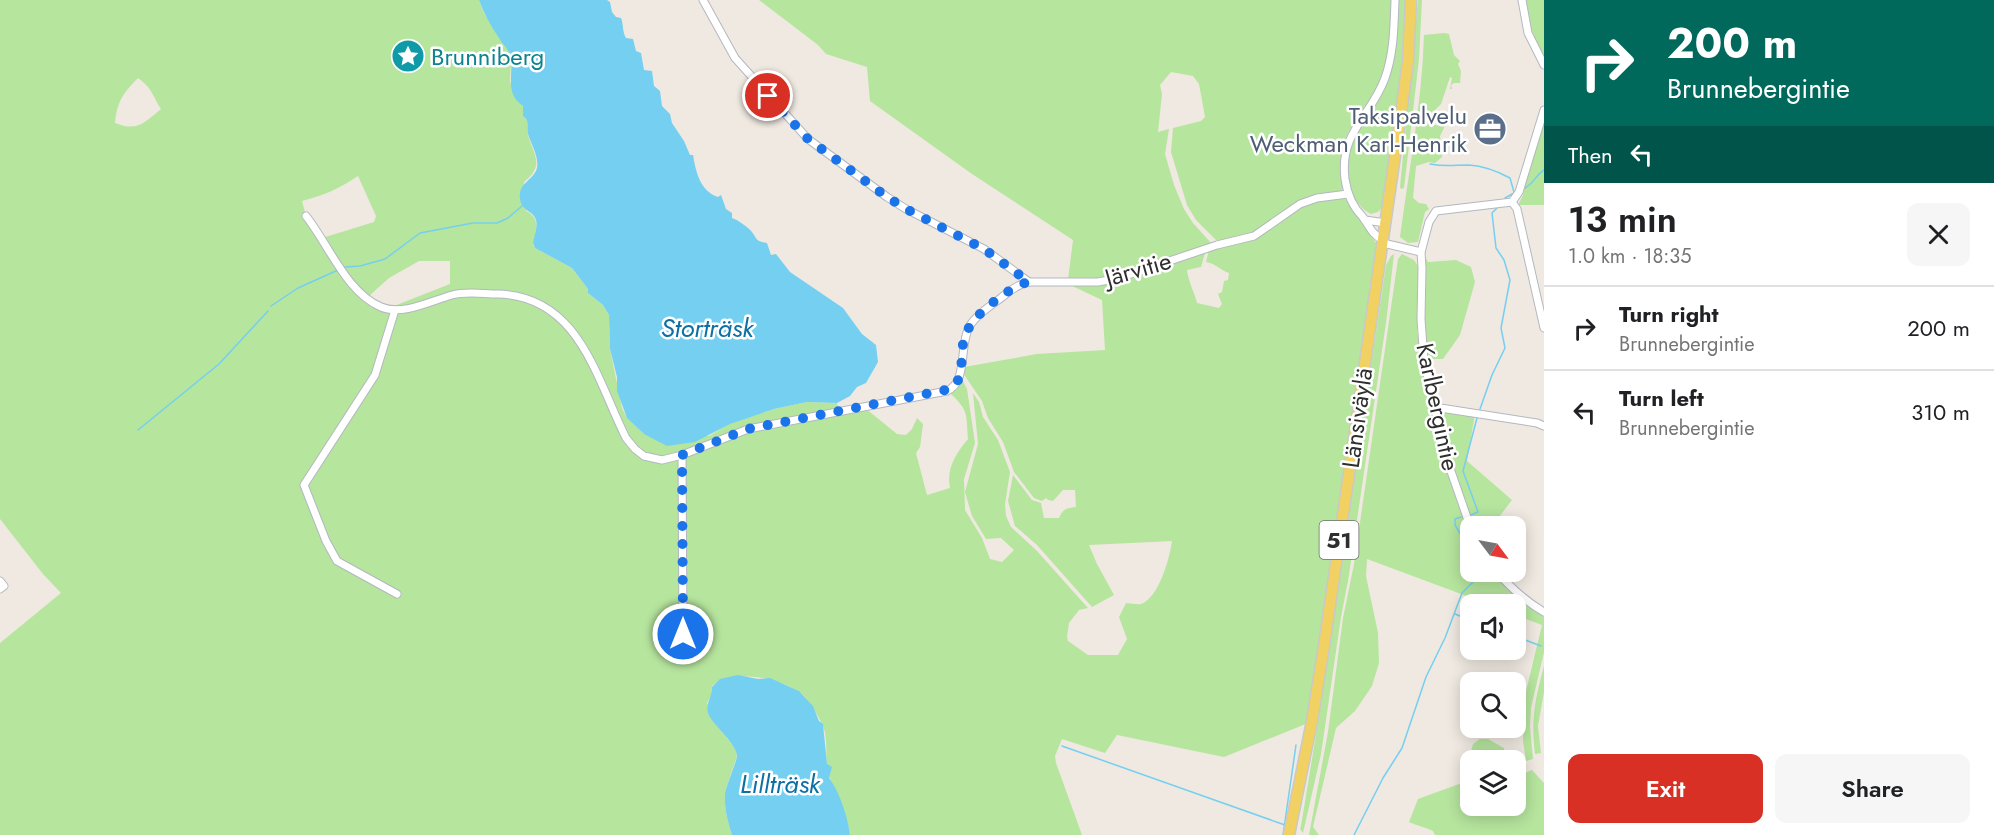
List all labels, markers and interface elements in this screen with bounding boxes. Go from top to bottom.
text: 200 m [1667,13,1797,74]
icon: right [1568,24,1646,102]
place icon: Brunniberg [390,38,426,74]
place label: Brunniberg [431,39,544,74]
text: Brunnebergintie [1667,69,1850,108]
pin [742,70,793,121]
icon: arrive [751,79,784,112]
place label: Taksipalvelu Weckman Karl-Henrik [1250,98,1467,161]
office icon: Taksipalvelu Weckman Karl-Henrik [1472,111,1508,147]
icon: left [1625,138,1658,171]
text: Then [1568,139,1613,171]
text: 13 min [1568,193,1677,245]
button: close [1907,203,1970,266]
text: 1.0 km · 18:35 [1568,242,1692,271]
street label: Järvitie [1098,243,1175,296]
text: Turn right [1619,298,1719,330]
water label: Storträsk [661,309,755,347]
icon: right [1568,312,1601,345]
text: 200 m [1907,312,1970,344]
text: Brunnebergintie [1619,330,1754,359]
street label: Karlbergintie [1407,340,1469,474]
street label: Länsiväylä [1333,366,1381,470]
text: Turn left [1619,382,1704,414]
icon: left [1568,396,1601,429]
text: 310 m [1911,396,1970,428]
text: Brunnebergintie [1619,414,1754,443]
north arrow [1460,516,1526,582]
map controls [1460,516,1526,816]
road number: 51 [1320,521,1358,559]
button: sound [1460,594,1526,660]
position arrow [651,602,715,666]
button: search [1460,672,1526,738]
button: layers [1460,750,1526,816]
button: Exit [1568,754,1763,823]
button: Share [1775,754,1970,823]
water label: Lillträsk [740,765,822,803]

